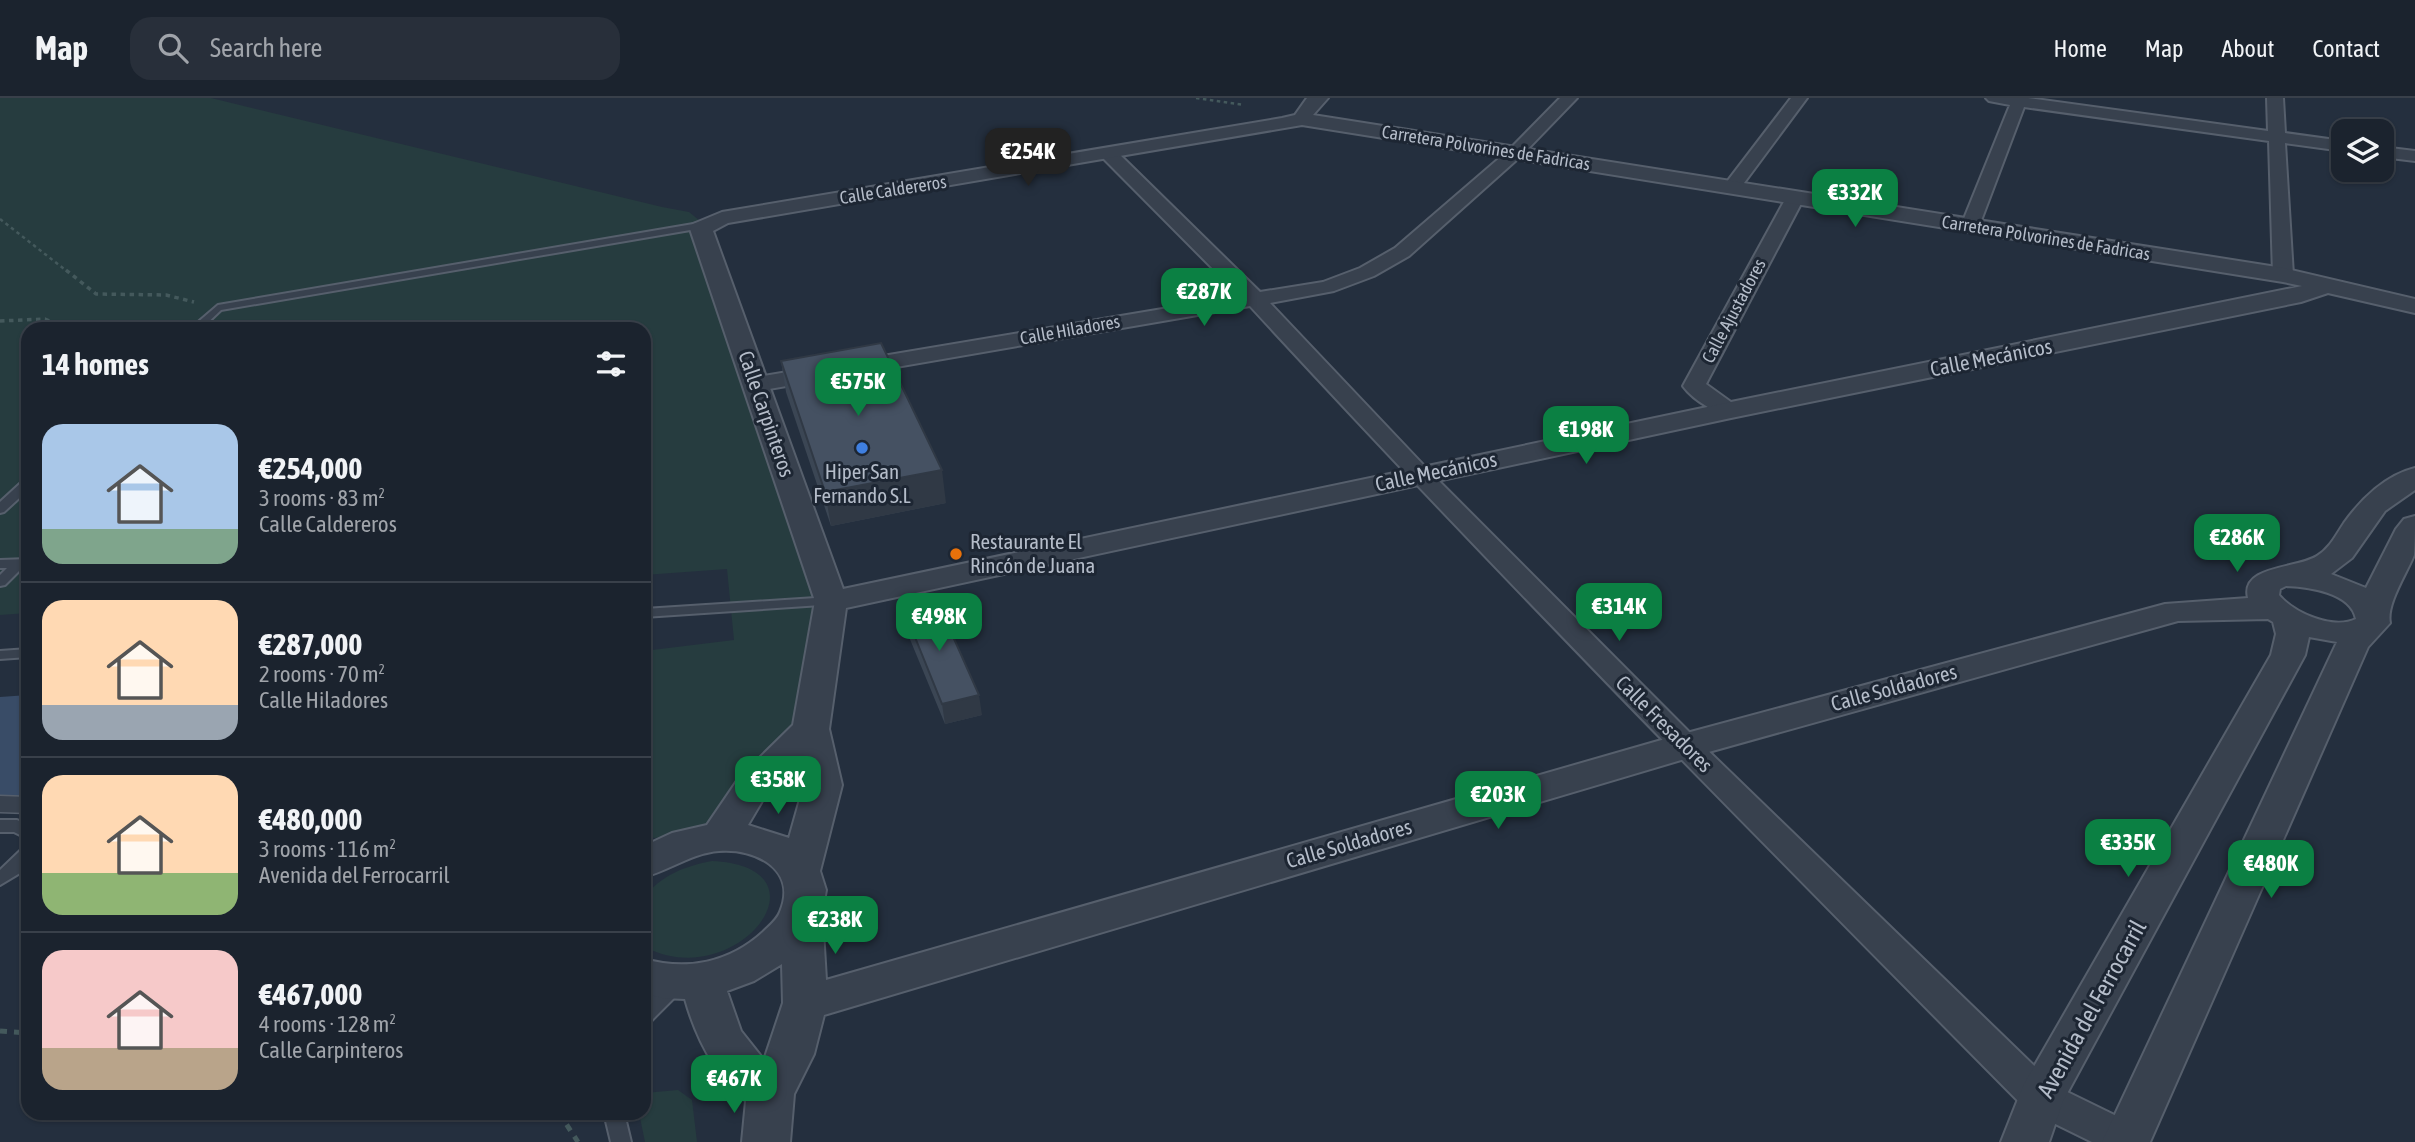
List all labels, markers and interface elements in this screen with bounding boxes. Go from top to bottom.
search box [130,17,620,80]
text: Map [35,29,88,67]
icon: search [154,29,192,67]
text: Search here [210,33,322,63]
text: Home [2053,35,2107,62]
text: Map [2145,35,2183,62]
text: About [2221,35,2274,62]
text: Contact [2312,35,2380,62]
map controls [2331,119,2394,182]
button: layers [2331,119,2394,182]
street label: Carretera Polvorines de Fadricas [1380,121,1592,174]
pin: €254K [979,129,1077,188]
text: €254K [1001,138,1055,164]
pin: €332K [1806,170,1904,229]
street label: Calle Caldereros [838,171,948,208]
text: €332K [1828,179,1882,205]
street label: Carretera Polvorines de Fadricas [1940,211,2152,264]
street label: Calle Ajustadores [1697,255,1770,366]
pin: €287K [1155,268,1253,328]
text: €287K [1177,278,1231,304]
street label: Calle Hiladores [1018,310,1121,349]
street label: Calle Mecánicos [1928,333,2054,381]
icon: filters [592,345,630,383]
text: 14 homes [42,347,149,381]
street label: Calle Carpinteros [734,347,800,480]
pin: €575K [809,358,907,418]
text: €575K [831,368,885,394]
pin: €198K [1537,406,1635,466]
text: €198K [1559,416,1613,442]
marker: Hiper San Fernando S.L [854,440,870,456]
street label: Calle Mecánicos [1373,446,1499,496]
text: €254,000 [259,451,362,485]
icon: home [98,452,182,536]
place label: Hiper San Fernando S.L [813,459,911,507]
text: 3 rooms · 83 m² [259,485,385,511]
text: Calle Caldereros [259,511,397,537]
pin: €286K [2188,514,2286,574]
text: €286K [2210,524,2264,550]
place label: Restaurante El Rincón de Juana [970,529,1095,577]
marker: Restaurante El Rincón de Juana [948,546,964,562]
pin: €314K [1570,584,1668,643]
text: €314K [1592,593,1646,619]
pin: €498K [890,594,988,653]
text: €498K [912,603,966,629]
text: €287,000 [259,627,362,661]
icon: home [98,628,182,712]
street label: Calle Soldadores [1828,659,1959,715]
text: 2 rooms · 70 m² [259,661,385,687]
street label: Calle Fresadores [1612,670,1718,776]
text: Calle Hiladores [259,687,388,713]
pin: €358K [729,756,827,816]
text: €358K [751,766,805,792]
pin: €203K [1449,772,1547,831]
text: €203K [1471,781,1525,807]
text: €480,000 [259,802,362,836]
icon: home [98,803,182,887]
street label: Calle Soldadores [1283,814,1414,872]
pin: €335K [2079,820,2177,879]
text: €335K [2101,829,2155,855]
text: 3 rooms · 116 m² [259,836,396,862]
pin: €480K [2222,840,2320,900]
text: €480K [2244,850,2298,876]
text: Avenida del Ferrocarril [259,862,450,888]
pin: €238K [786,896,884,956]
text: €238K [808,906,862,932]
street label: Avenida del Ferrocarril [2032,915,2152,1102]
text: €467,000 [259,977,362,1011]
icon: home [98,978,182,1062]
text: 4 rooms · 128 m² [259,1011,396,1037]
text: Calle Carpinteros [259,1037,403,1063]
pin: €467K [685,1056,783,1115]
text: €467K [707,1065,761,1091]

